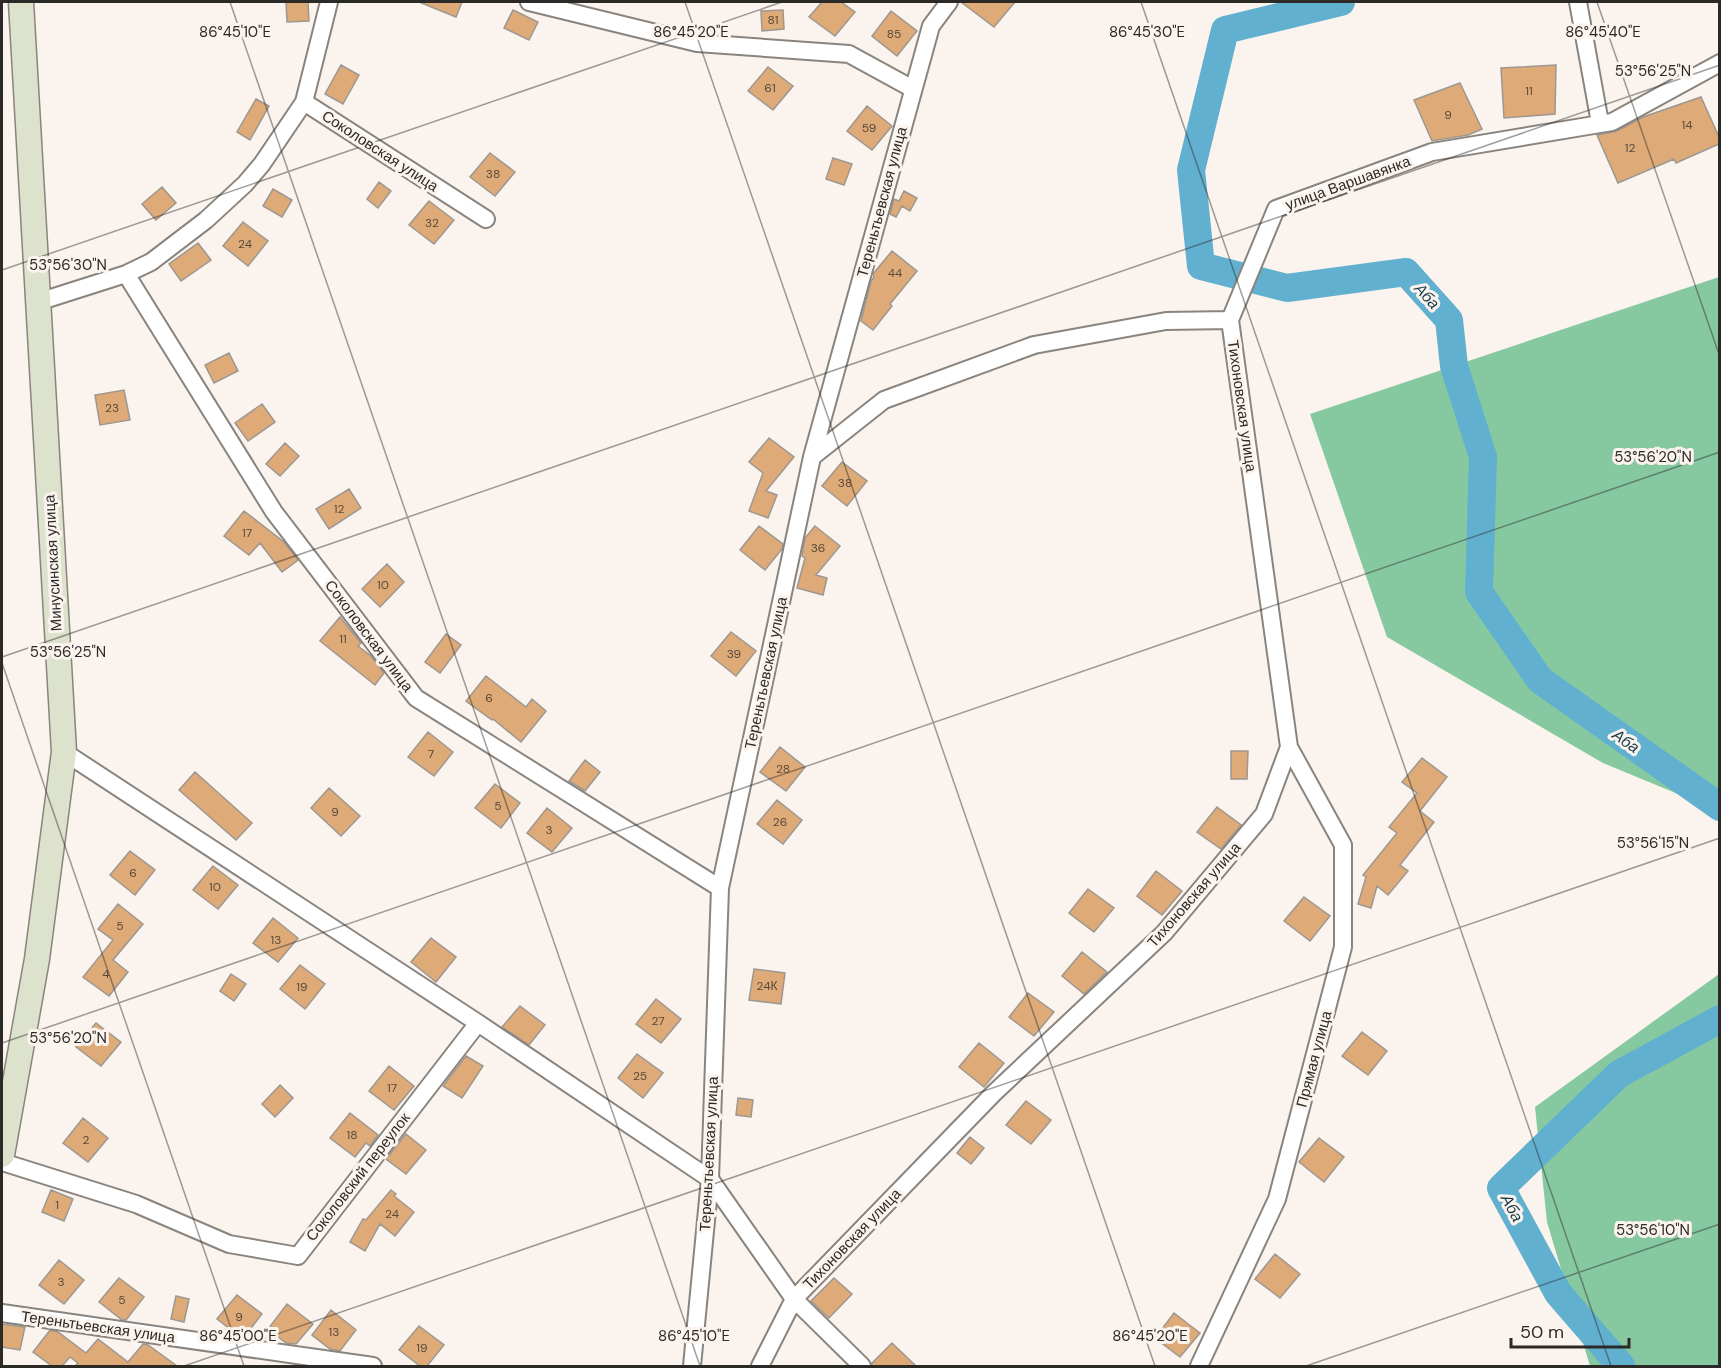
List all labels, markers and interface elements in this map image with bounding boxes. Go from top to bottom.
house number: 81 [768,12,778,28]
text: 86°45'10"E [199,22,271,42]
text: 86°45'20"E [653,22,729,42]
text: 86°45'30"E [1109,22,1185,42]
text: 86°45'40"E [1565,22,1641,42]
house number: 85 [887,26,901,42]
text: 53°56'25"N [1615,61,1691,81]
house number: 61 [764,80,776,96]
house number: 11 [1525,83,1533,99]
street label: Соколовская улица [318,106,443,197]
house number: 9 [1444,107,1452,123]
house number: 14 [1681,117,1693,133]
house number: 59 [862,120,876,136]
street label: Тереньтьевская улица [852,124,912,280]
house number: 12 [1625,140,1635,156]
street label: улица Варшавянка [1283,151,1414,215]
house number: 38 [486,166,500,182]
house number: 32 [425,215,439,231]
house number: 24 [238,236,252,252]
text: 53°56'30"N [29,255,107,275]
house number: 44 [888,265,902,281]
water label: Аба [1409,278,1444,314]
street label: Тихоновская улица [1223,339,1261,474]
house number: 23 [105,400,119,416]
text: 53°56'20"N [1614,447,1692,467]
house number: 38 [838,475,852,491]
street label: Минусинская улица [39,494,67,632]
house number: 12 [334,501,344,517]
house number: 17 [242,525,252,541]
house number: 36 [811,540,825,556]
street label: Соколовская улица [320,576,418,696]
house number: 10 [377,577,389,593]
street label: Тереньтьевская улица [740,594,792,751]
house number: 11 [339,631,347,647]
text: 53°56'25"N [30,642,106,662]
house number: 39 [727,646,741,662]
house number: 6 [485,690,493,706]
water label: Аба [1608,724,1644,758]
house number: 7 [428,746,434,762]
house number: 28 [776,761,790,777]
house number: 5 [494,798,502,814]
house number: 9 [331,804,339,820]
house number: 26 [773,814,787,830]
house number: 3 [545,822,553,838]
text: 53°56'15"N [1617,833,1689,853]
street label: Тихоновская улица [1143,838,1246,952]
house number: 6 [129,865,137,881]
house number: 10 [209,879,221,895]
house number: 5 [116,918,124,934]
house number: 13 [271,932,281,948]
house number: 4 [102,966,110,982]
house number: 24К [757,978,777,994]
house number: 19 [296,979,308,995]
street label: Прямая улица [1292,1008,1337,1109]
house number: 27 [651,1013,665,1029]
text: 53°56'20"N [29,1028,107,1048]
house number: 25 [633,1068,647,1084]
street label: Тереньтьевская улица [695,1075,723,1232]
house number: 17 [387,1080,397,1096]
street label: Соколовский переулок [302,1108,415,1245]
house number: 18 [346,1127,358,1143]
house number: 2 [83,1132,90,1148]
street label: Тихоновская улица [799,1184,906,1294]
water label: Аба [1496,1190,1528,1226]
house number: 1 [55,1197,59,1213]
house number: 24 [385,1206,399,1222]
text: 53°56'10"N [1616,1220,1690,1240]
house number: 3 [57,1274,65,1290]
house number: 5 [118,1292,126,1308]
street label: Тереньтьевская улица [20,1306,177,1348]
house number: 9 [235,1309,243,1325]
scale bar [1511,1311,1630,1349]
text: 50 m [1520,1320,1564,1344]
house number: 13 [329,1324,339,1340]
text: 86°45'00"E [199,1326,277,1346]
text: 86°45'10"E [658,1326,730,1346]
text: 86°45'20"E [1112,1326,1188,1346]
house number: 19 [416,1340,428,1356]

